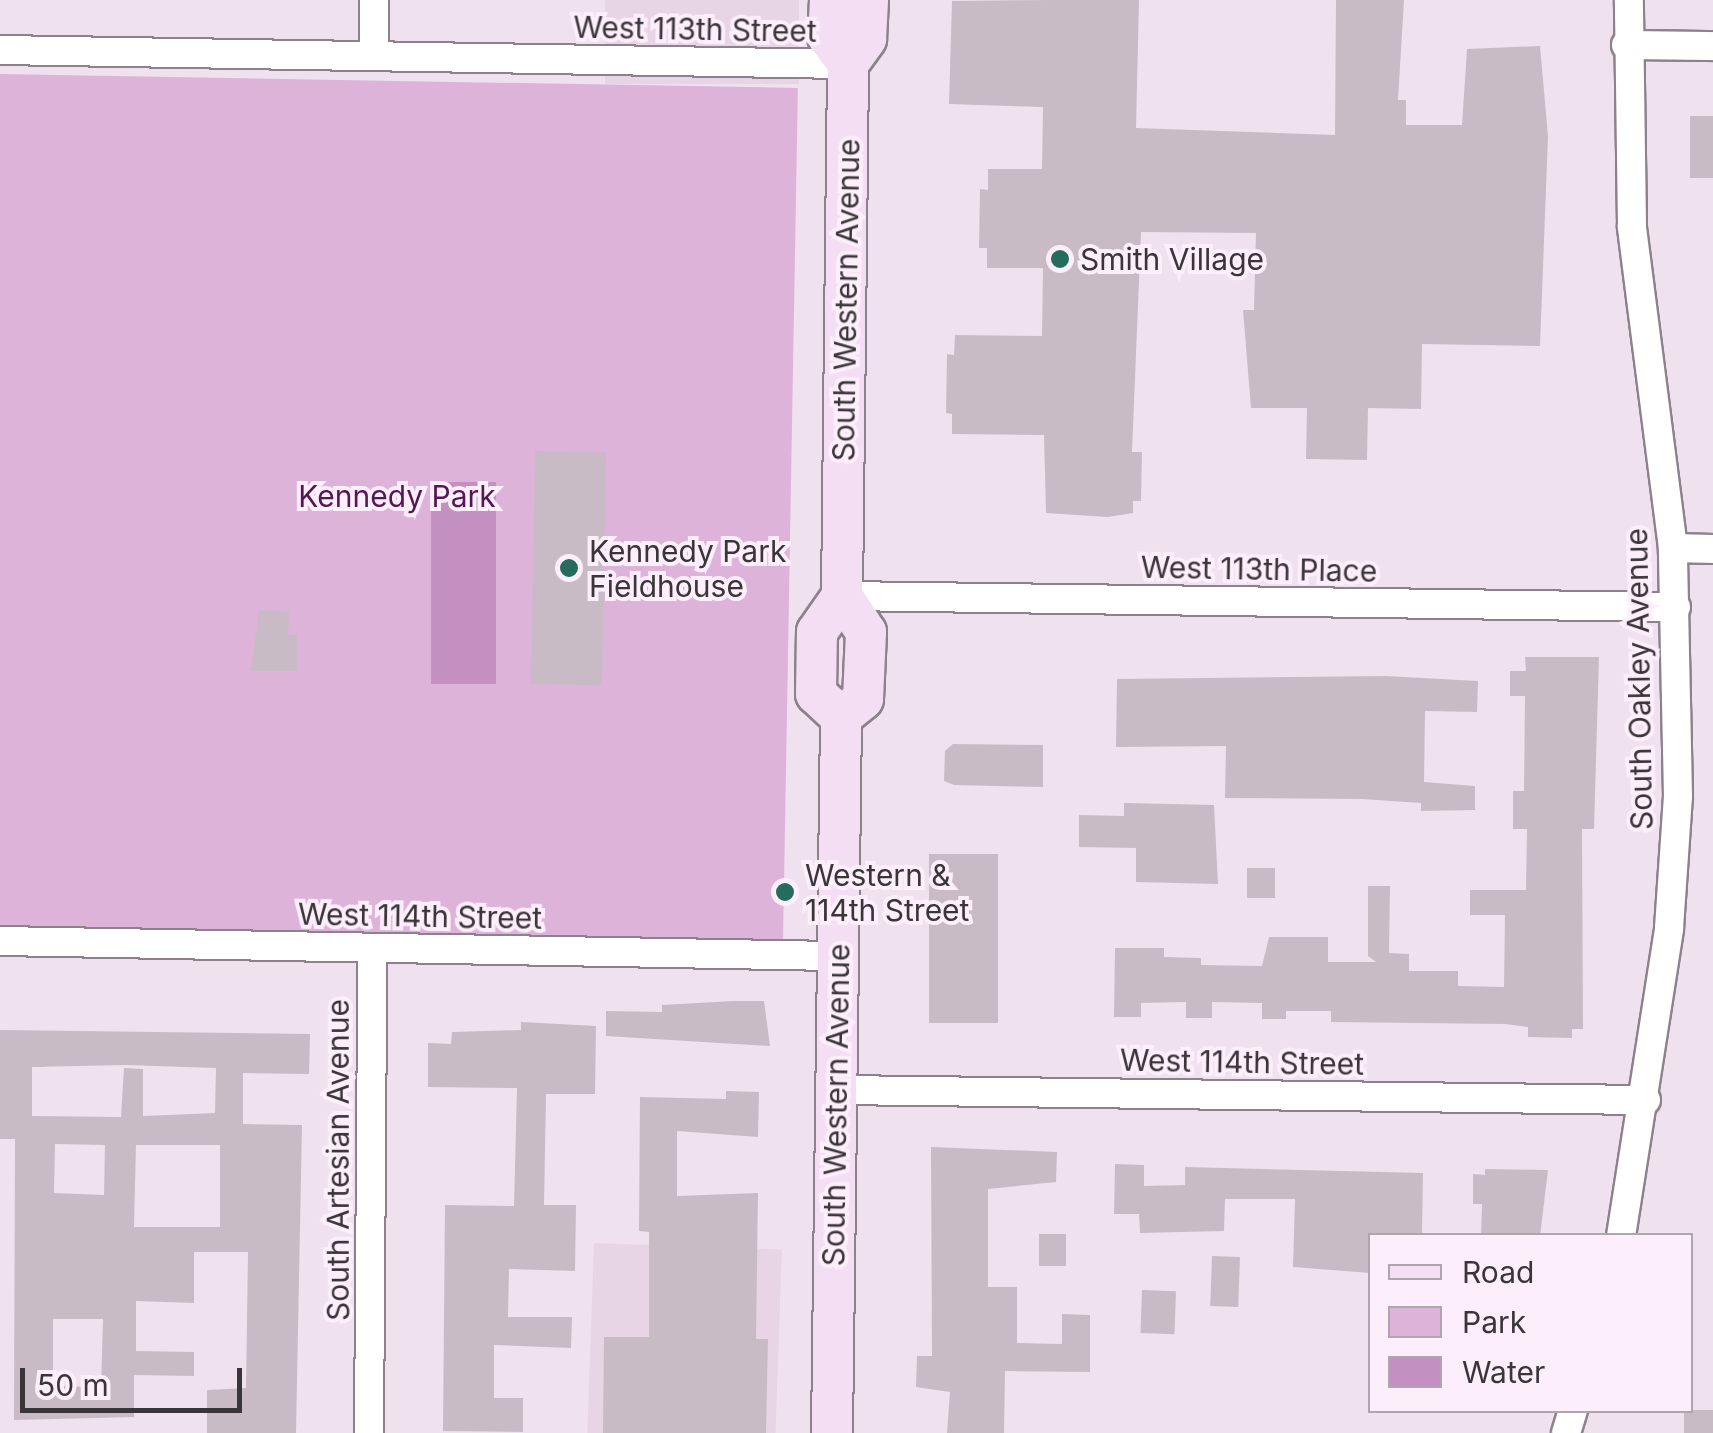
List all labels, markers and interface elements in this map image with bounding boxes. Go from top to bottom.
street label: West 113th Street [573,9,817,49]
street label: South Western Avenue [825,138,867,462]
place label: Smith Village [1080,241,1264,277]
marker: Smith Village [1049,248,1071,270]
park label: Kennedy Park [298,478,496,514]
street label: South Oakley Avenue [1618,528,1660,830]
place label: Kennedy Park Fieldhouse [589,533,786,604]
street label: West 113th Place [1140,549,1378,589]
marker: Kennedy Park Fieldhouse [558,557,580,579]
place label: Western & 114th Street [805,857,969,928]
marker: Western & 114th Street [774,881,796,903]
street label: West 114th Street [298,896,542,936]
street label: South Western Avenue [815,943,857,1267]
street label: South Artesian Avenue [320,999,356,1321]
street label: West 114th Street [1120,1042,1364,1082]
legend [1368,1233,1693,1413]
text: Road [1462,1254,1534,1290]
text: Park [1462,1304,1526,1340]
scale bar [25,1348,248,1410]
text: Water [1462,1354,1545,1390]
text: 50 m [37,1367,109,1403]

